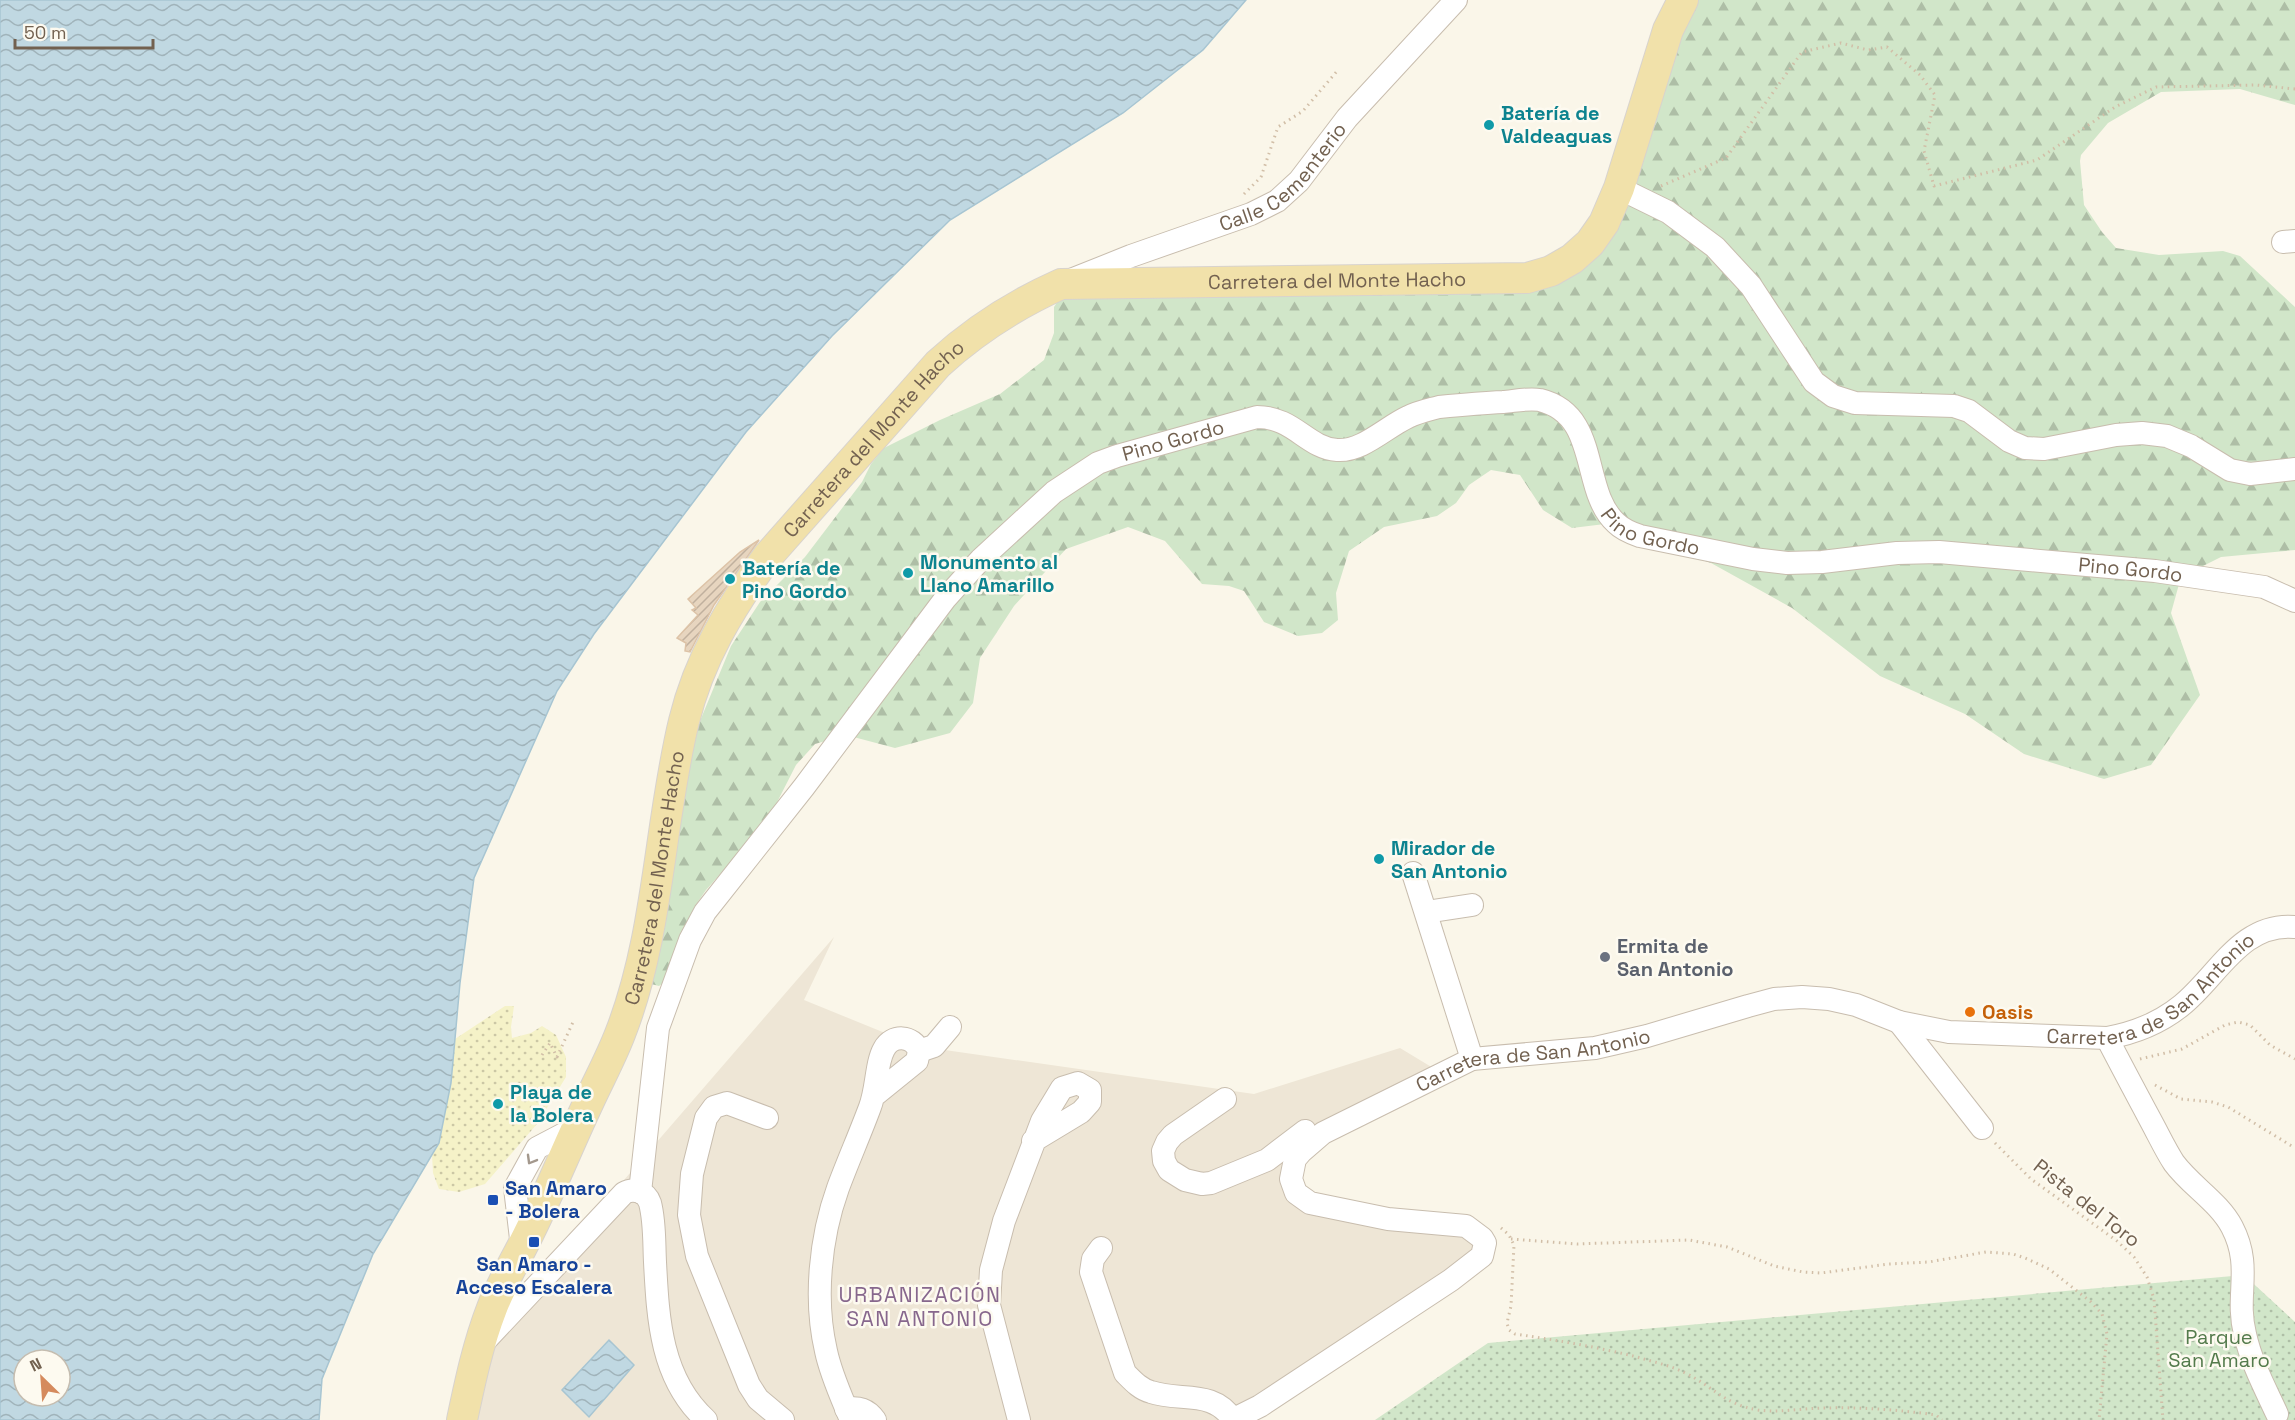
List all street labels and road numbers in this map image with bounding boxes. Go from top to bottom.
street label: Calle Cementerio [1216,117,1352,237]
street label: Carretera del Monte Hacho [1208,266,1466,295]
street label: Carretera del Monte Hacho [777,334,970,543]
street label: Pino Gordo [1119,414,1227,467]
street label: Pino Gordo [1595,503,1702,561]
street label: Pino Gordo [2077,551,2184,588]
street label: Carretera del Monte Hacho [618,748,690,1008]
street label: Carretera de San Antonio [2046,926,2260,1051]
street label: Carretera de San Antonio [1411,1023,1653,1098]
street label: Pista del Toro [2028,1153,2146,1253]

